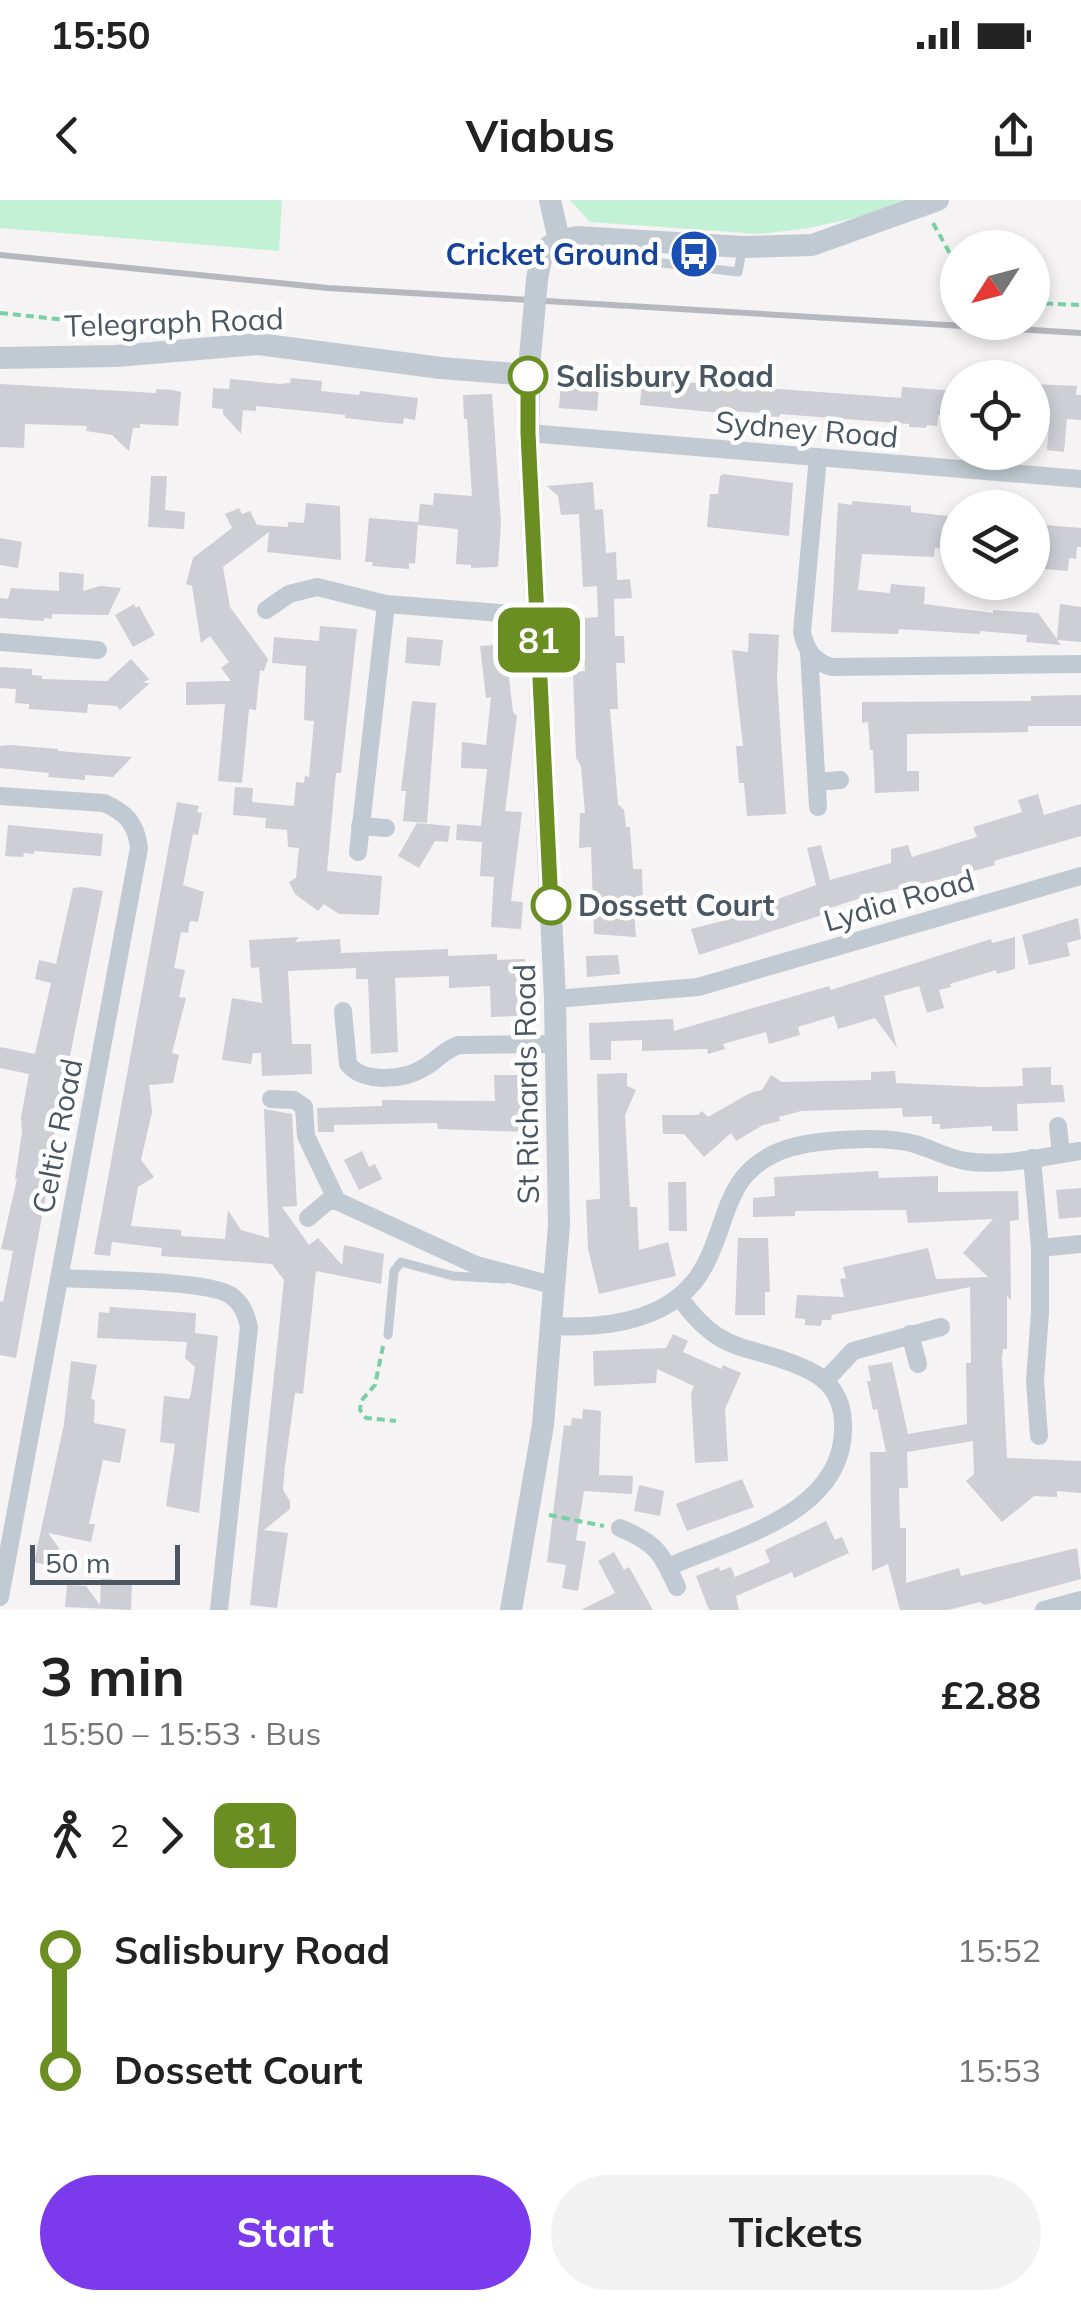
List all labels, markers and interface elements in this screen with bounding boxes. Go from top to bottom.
text: 15:50 [50,11,151,59]
text: Viabus [466,107,615,163]
icon: back [40,108,95,163]
icon: share [986,108,1041,163]
bus stop icon: Cricket Ground [668,228,720,280]
north arrow [940,230,1050,340]
map controls [940,230,1050,600]
place label: Cricket Ground [445,235,659,273]
street label: Telegraph Road [64,299,284,345]
marker: Salisbury Road [509,357,547,395]
place label: Salisbury Road [556,357,774,395]
button: locate [940,360,1050,470]
street label: Sydney Road [714,402,900,456]
button: layers [940,490,1050,600]
line badge: 81 [494,608,584,672]
text: 81 [518,618,560,662]
street label: Lydia Road [819,860,979,940]
marker: Dossett Court [532,886,570,924]
place label: Dossett Court [578,886,774,924]
street label: St Richards Road [505,964,547,1204]
street label: Celtic Road [23,1055,91,1217]
scale bar [30,1540,180,1584]
text: 50 m [45,1545,111,1580]
text: 3 min [40,1641,185,1710]
text: £2.88 [940,1671,1041,1719]
text: 15:50 – 15:53 · Bus [40,1713,321,1753]
icon: walk [40,1808,95,1863]
icon: forward [144,1808,199,1863]
text: 81 [234,1813,276,1857]
text: 2 [110,1815,129,1855]
text: Salisbury Road [114,1926,390,1974]
text: 15:52 [957,1930,1041,1970]
text: Dossett Court [114,2046,363,2094]
text: 15:53 [957,2050,1041,2090]
button: Start [40,2175,531,2290]
button: Tickets [551,2175,1041,2290]

